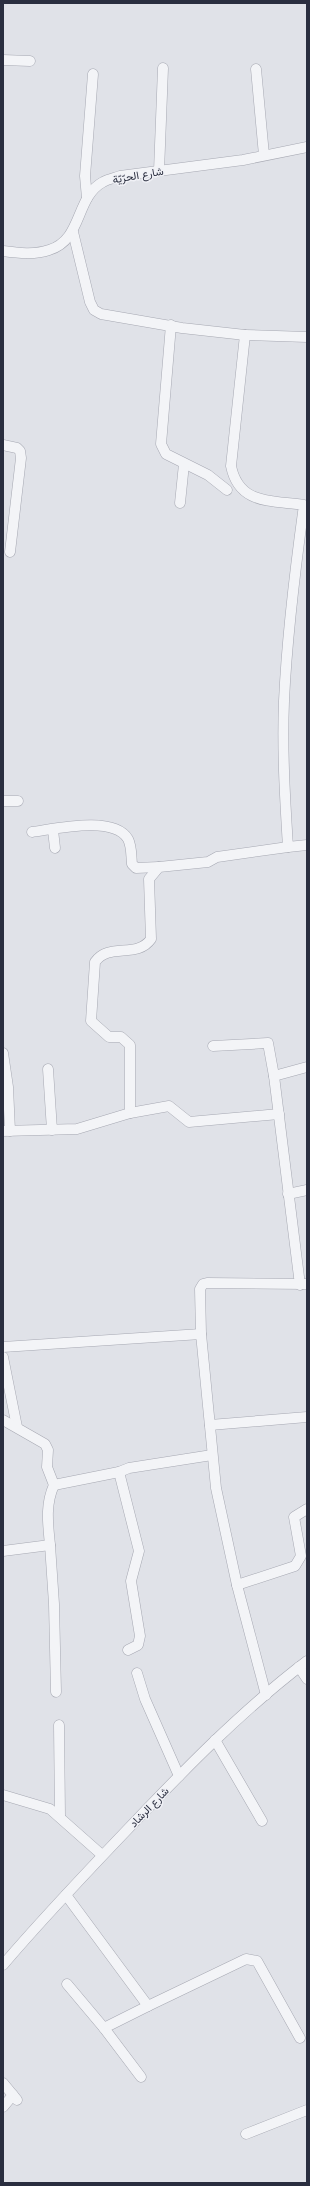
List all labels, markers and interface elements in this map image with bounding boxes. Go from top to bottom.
street label: شارع الحرّيّة [111,164,165,187]
street label: شارع الرشاد [126,1784,173,1831]

